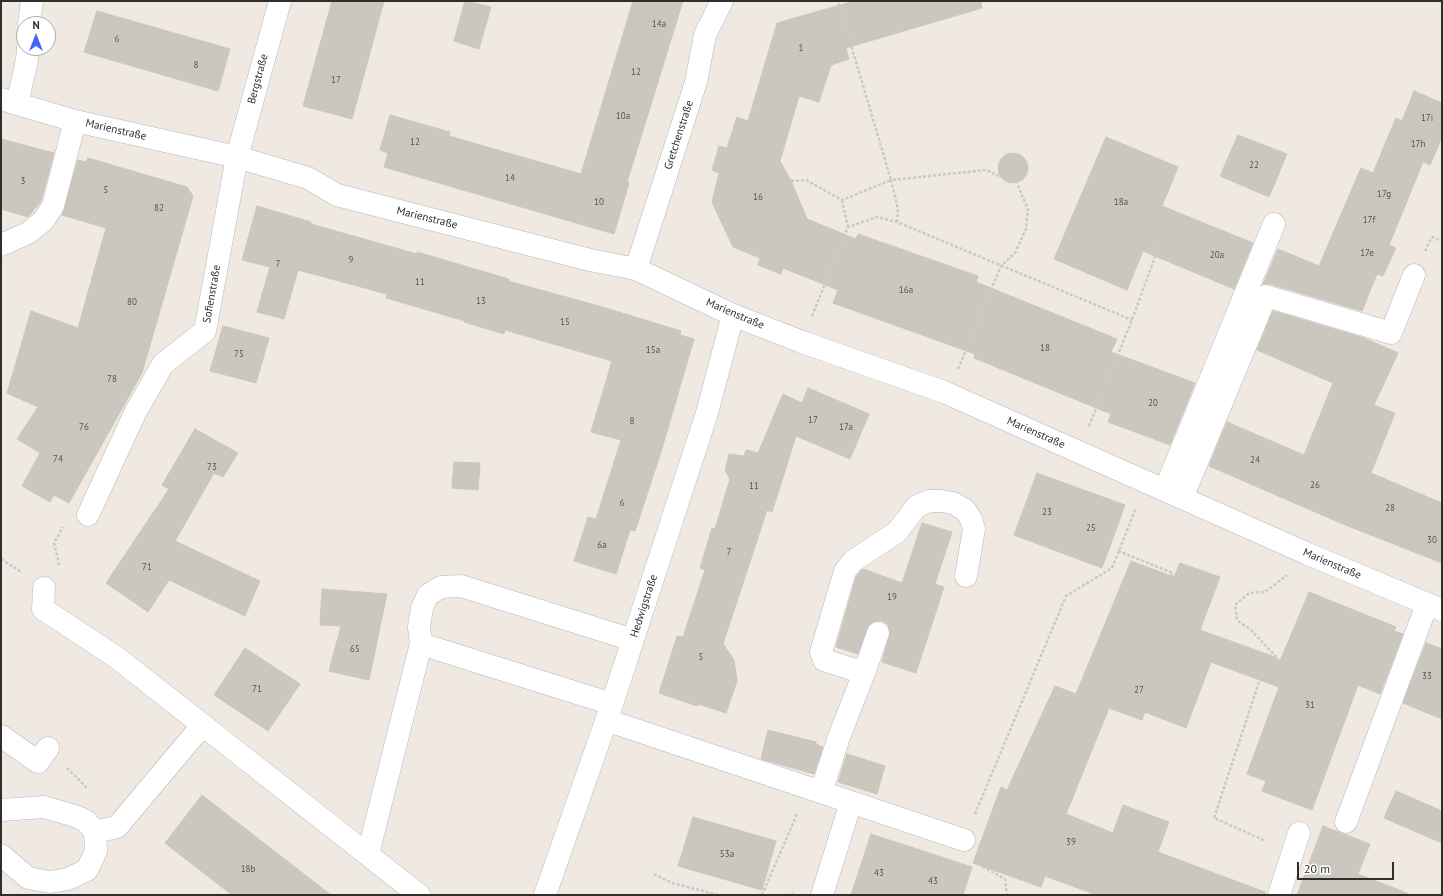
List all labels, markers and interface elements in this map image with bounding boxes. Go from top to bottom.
north arrow [16,16,56,56]
text: N [32,18,40,32]
house number: 14a [652,19,666,29]
house number: 6 [115,34,119,44]
house number: 1 [799,43,803,53]
street label: Bergstraße [245,53,271,105]
house number: 8 [194,60,198,70]
house number: 12 [631,67,641,77]
house number: 17 [331,75,341,85]
street label: Gretchenstraße [662,99,696,171]
house number: 10a [616,111,630,121]
house number: 17i [1421,113,1433,123]
street label: Marienstraße [84,117,148,143]
house number: 12 [410,137,420,147]
house number: 17h [1411,139,1425,149]
house number: 22 [1249,160,1259,170]
house number: 14 [505,173,515,183]
house number: 3 [21,176,25,186]
house number: 5 [104,185,108,195]
house number: 17g [1377,189,1391,199]
house number: 16 [753,192,763,202]
house number: 10 [594,197,604,207]
house number: 18a [1114,197,1128,207]
house number: 82 [154,203,164,213]
street label: Marienstraße [395,204,459,232]
house number: 17f [1363,215,1375,225]
house number: 17e [1360,248,1374,258]
house number: 20a [1210,250,1224,260]
house number: 9 [349,255,353,265]
house number: 7 [276,259,280,269]
street label: Sofienstraße [200,264,224,324]
house number: 11 [415,277,425,287]
house number: 16a [899,285,913,295]
house number: 13 [476,296,486,306]
street label: Marienstraße [704,296,766,332]
house number: 80 [127,297,137,307]
house number: 15 [560,317,570,327]
house number: 18 [1040,343,1050,353]
house number: 15a [646,345,660,355]
house number: 75 [234,349,244,359]
house number: 78 [107,374,117,384]
house number: 20 [1148,398,1158,408]
street label: Marienstraße [1005,414,1067,452]
house number: 17 [808,415,818,425]
house number: 8 [630,416,634,426]
house number: 76 [79,422,89,432]
house number: 17a [839,422,853,432]
house number: 74 [53,454,63,464]
house number: 24 [1250,455,1260,465]
house number: 73 [207,462,217,472]
house number: 26 [1310,480,1320,490]
house number: 11 [749,481,759,491]
house number: 6 [620,498,624,508]
house number: 28 [1385,503,1395,513]
house number: 23 [1042,507,1052,517]
house number: 25 [1086,523,1096,533]
house number: 30 [1427,535,1437,545]
house number: 6a [597,540,607,550]
street label: Marienstraße [1301,546,1363,582]
house number: 7 [727,547,731,557]
house number: 71 [142,562,152,572]
street label: Hedwigstraße [628,573,660,639]
house number: 19 [887,592,897,602]
house number: 65 [350,644,360,654]
house number: 5 [699,652,703,662]
house number: 33 [1422,671,1432,681]
house number: 71 [252,684,262,694]
house number: 27 [1134,685,1144,695]
house number: 31 [1305,700,1315,710]
house number: 39 [1066,837,1076,847]
house number: 53a [720,849,734,859]
scale bar [1299,854,1396,880]
text: 20 m [1304,861,1330,876]
house number: 18b [241,864,255,874]
house number: 43 [874,868,884,878]
house number: 43 [928,876,938,886]

